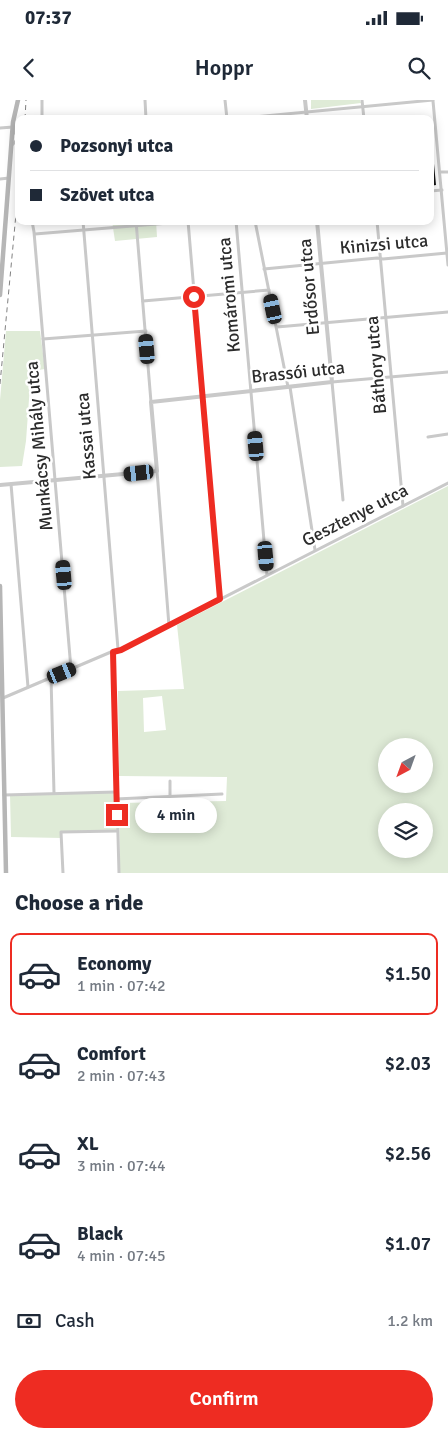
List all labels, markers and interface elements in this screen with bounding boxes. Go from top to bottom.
text: 07:37 [25,6,72,30]
icon: back [15,54,43,82]
text: Hoppr [195,54,253,81]
icon: search [405,54,433,82]
text: Pozsonyi utca [60,134,173,158]
text: Szövet utca [60,183,155,207]
street label: Kinizsi utca [339,229,429,259]
street label: Komáromi utca [213,236,245,354]
street label: Erdősor utca [294,238,324,336]
route start [183,286,205,308]
car [262,293,283,325]
street label: Báthory utca [361,315,391,415]
car [138,333,155,365]
street label: Brassói utca [250,356,346,388]
street label: Munkácsy Mihály utca [21,360,57,532]
street label: Kassai utca [71,392,101,480]
car [247,430,264,462]
car [123,464,154,482]
street label: Gesztenye utca [298,479,412,551]
car [257,540,274,572]
car [55,559,72,591]
car [45,660,78,686]
north arrow [378,738,432,792]
map controls [378,738,433,858]
callout: 4 min [134,798,217,832]
button: layers [378,803,433,858]
route end [106,804,128,826]
text: 4 min [157,805,195,825]
text: Choose a ride [15,889,143,916]
icon: car [17,952,62,997]
text: Economy [77,952,151,976]
text: $1.50 [385,962,431,986]
text: 1 min · 07:42 [77,976,166,996]
icon: car [17,1042,62,1087]
text: Comfort [77,1042,146,1066]
text: $2.03 [385,1052,431,1076]
text: 2 min · 07:43 [77,1066,166,1086]
icon: car [17,1132,62,1177]
text: XL [77,1132,99,1156]
text: $2.56 [385,1142,431,1166]
text: 3 min · 07:44 [77,1156,166,1176]
icon: car [17,1222,62,1267]
text: Black [77,1222,123,1246]
text: $1.07 [385,1232,431,1256]
text: 4 min · 07:45 [77,1246,166,1266]
icon: cash [15,1307,43,1335]
text: Cash [55,1309,95,1333]
text: 1.2 km [387,1311,433,1331]
button: Confirm [15,1370,433,1428]

